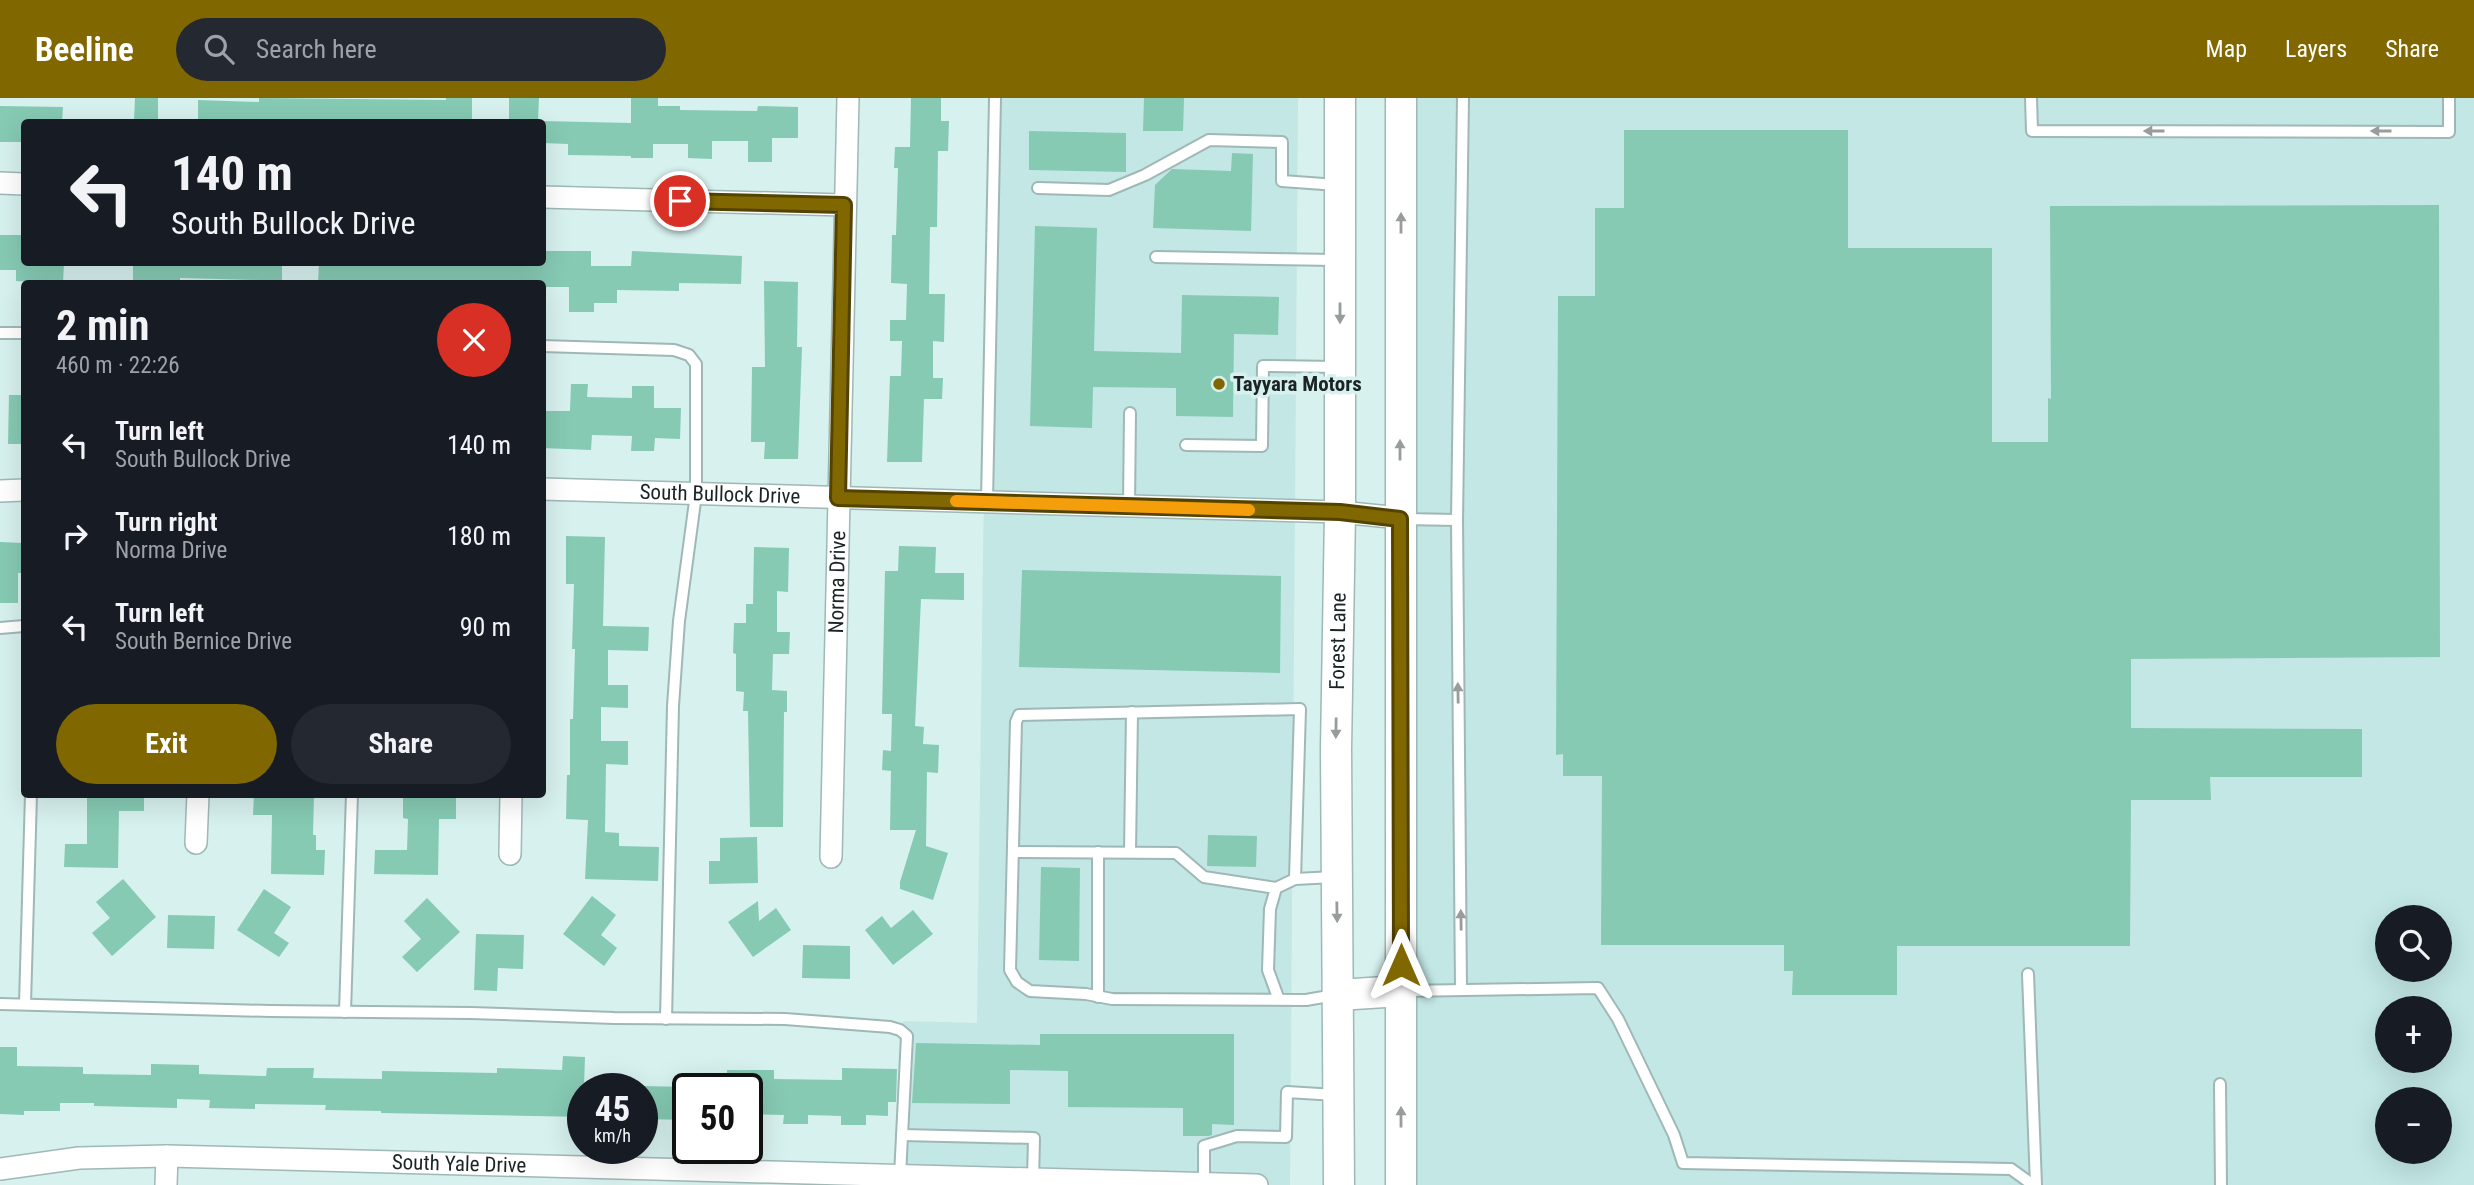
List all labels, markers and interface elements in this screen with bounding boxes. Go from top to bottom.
search box [176,18,666,81]
text: Beeline [35,30,134,69]
icon: search [200,30,238,68]
text: Search here [256,34,377,64]
text: Map [2206,35,2247,63]
text: Layers [2285,35,2347,63]
text: Share [2385,35,2439,63]
one-way arrow [2142,125,2164,137]
one-way arrow [2370,125,2392,137]
text: 140 m [171,145,293,202]
icon: left [56,147,147,238]
pin [650,171,710,231]
icon: arrive [661,182,699,220]
text: South Bullock Drive [171,204,415,242]
one-way arrow [1395,211,1407,233]
text: 2 min [56,301,149,350]
one-way arrow [1334,302,1346,324]
button: close [437,303,511,377]
text: 460 m · 22:26 [56,352,180,379]
place label: Tayyara Motors [1233,372,1362,396]
marker: Tayyara Motors [1211,376,1227,392]
text: Turn left [115,416,204,446]
icon: left [56,426,94,464]
text: 140 m [447,430,511,460]
one-way arrow [1394,439,1406,461]
text: South Bullock Drive [115,446,291,473]
street label: South Bullock Drive [639,480,801,508]
text: Turn right [115,507,217,537]
icon: right [56,517,94,555]
text: 180 m [447,521,511,551]
street label: Norma Drive [824,530,850,634]
text: Norma Drive [115,537,227,564]
street label: Forest Lane [1325,592,1351,690]
text: Turn left [115,598,204,628]
icon: left [56,608,94,646]
text: 90 m [460,612,511,642]
text: South Bernice Drive [115,628,292,655]
one-way arrow [1452,681,1464,703]
button: Exit [56,704,277,784]
button: Share [291,704,511,784]
one-way arrow [1330,717,1342,739]
one-way arrow [1331,901,1343,923]
map controls [2375,905,2452,1164]
button: search [2375,905,2452,982]
one-way arrow [1455,909,1467,931]
position arrow [1364,928,1438,1002]
button: + [2375,996,2452,1073]
speed limit sign: 50 [672,1073,763,1164]
button: − [2375,1087,2452,1164]
text: 45 [595,1089,630,1130]
one-way arrow [1395,1106,1407,1128]
text: km/h [594,1125,631,1146]
street label: South Yale Drive [392,1150,527,1178]

